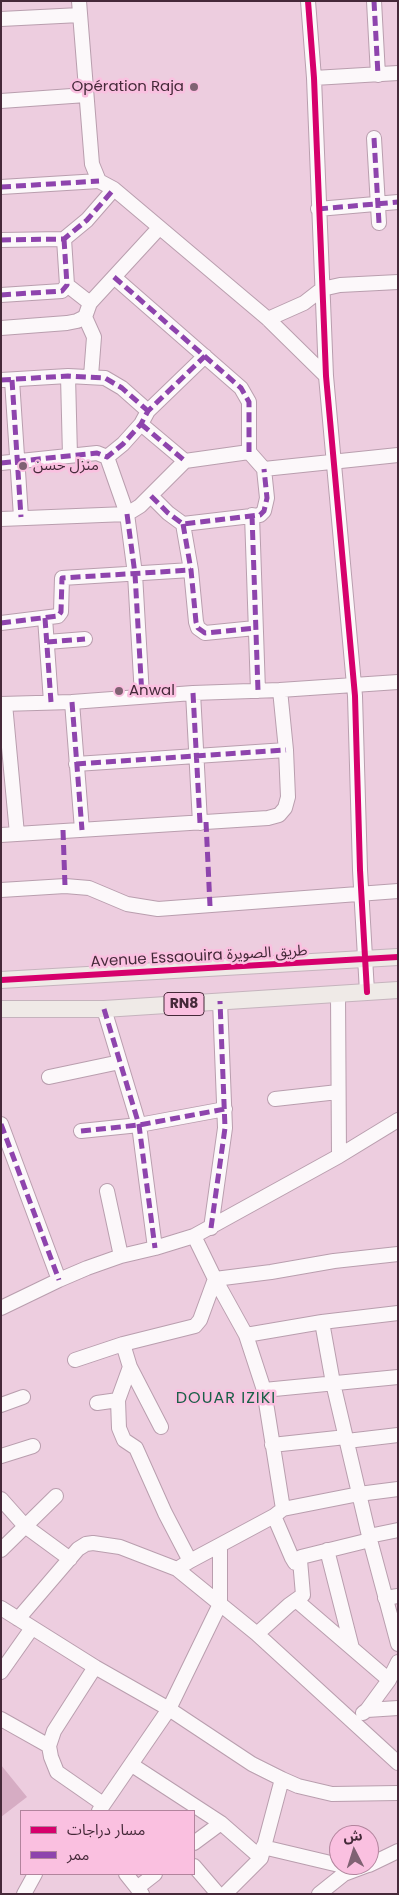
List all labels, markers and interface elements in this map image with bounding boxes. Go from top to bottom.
place label: Opération Raja [72,78,184,96]
marker: Opération Raja [188,81,200,93]
place label: منزل حسن [33,457,99,475]
marker: منزل حسن [17,460,29,472]
place label: Anwal [129,682,175,700]
marker: Anwal [113,685,125,697]
street label: Avenue Essaouira طريق الصويرة [90,942,308,972]
road number: RN8 [164,992,204,1016]
district label: DOUAR IZIKI [174,1389,278,1409]
legend [20,1810,195,1875]
text: مسار دراجات [67,1819,145,1840]
north arrow [329,1825,379,1875]
text: ش [342,1825,363,1847]
text: ممر [67,1844,90,1865]

